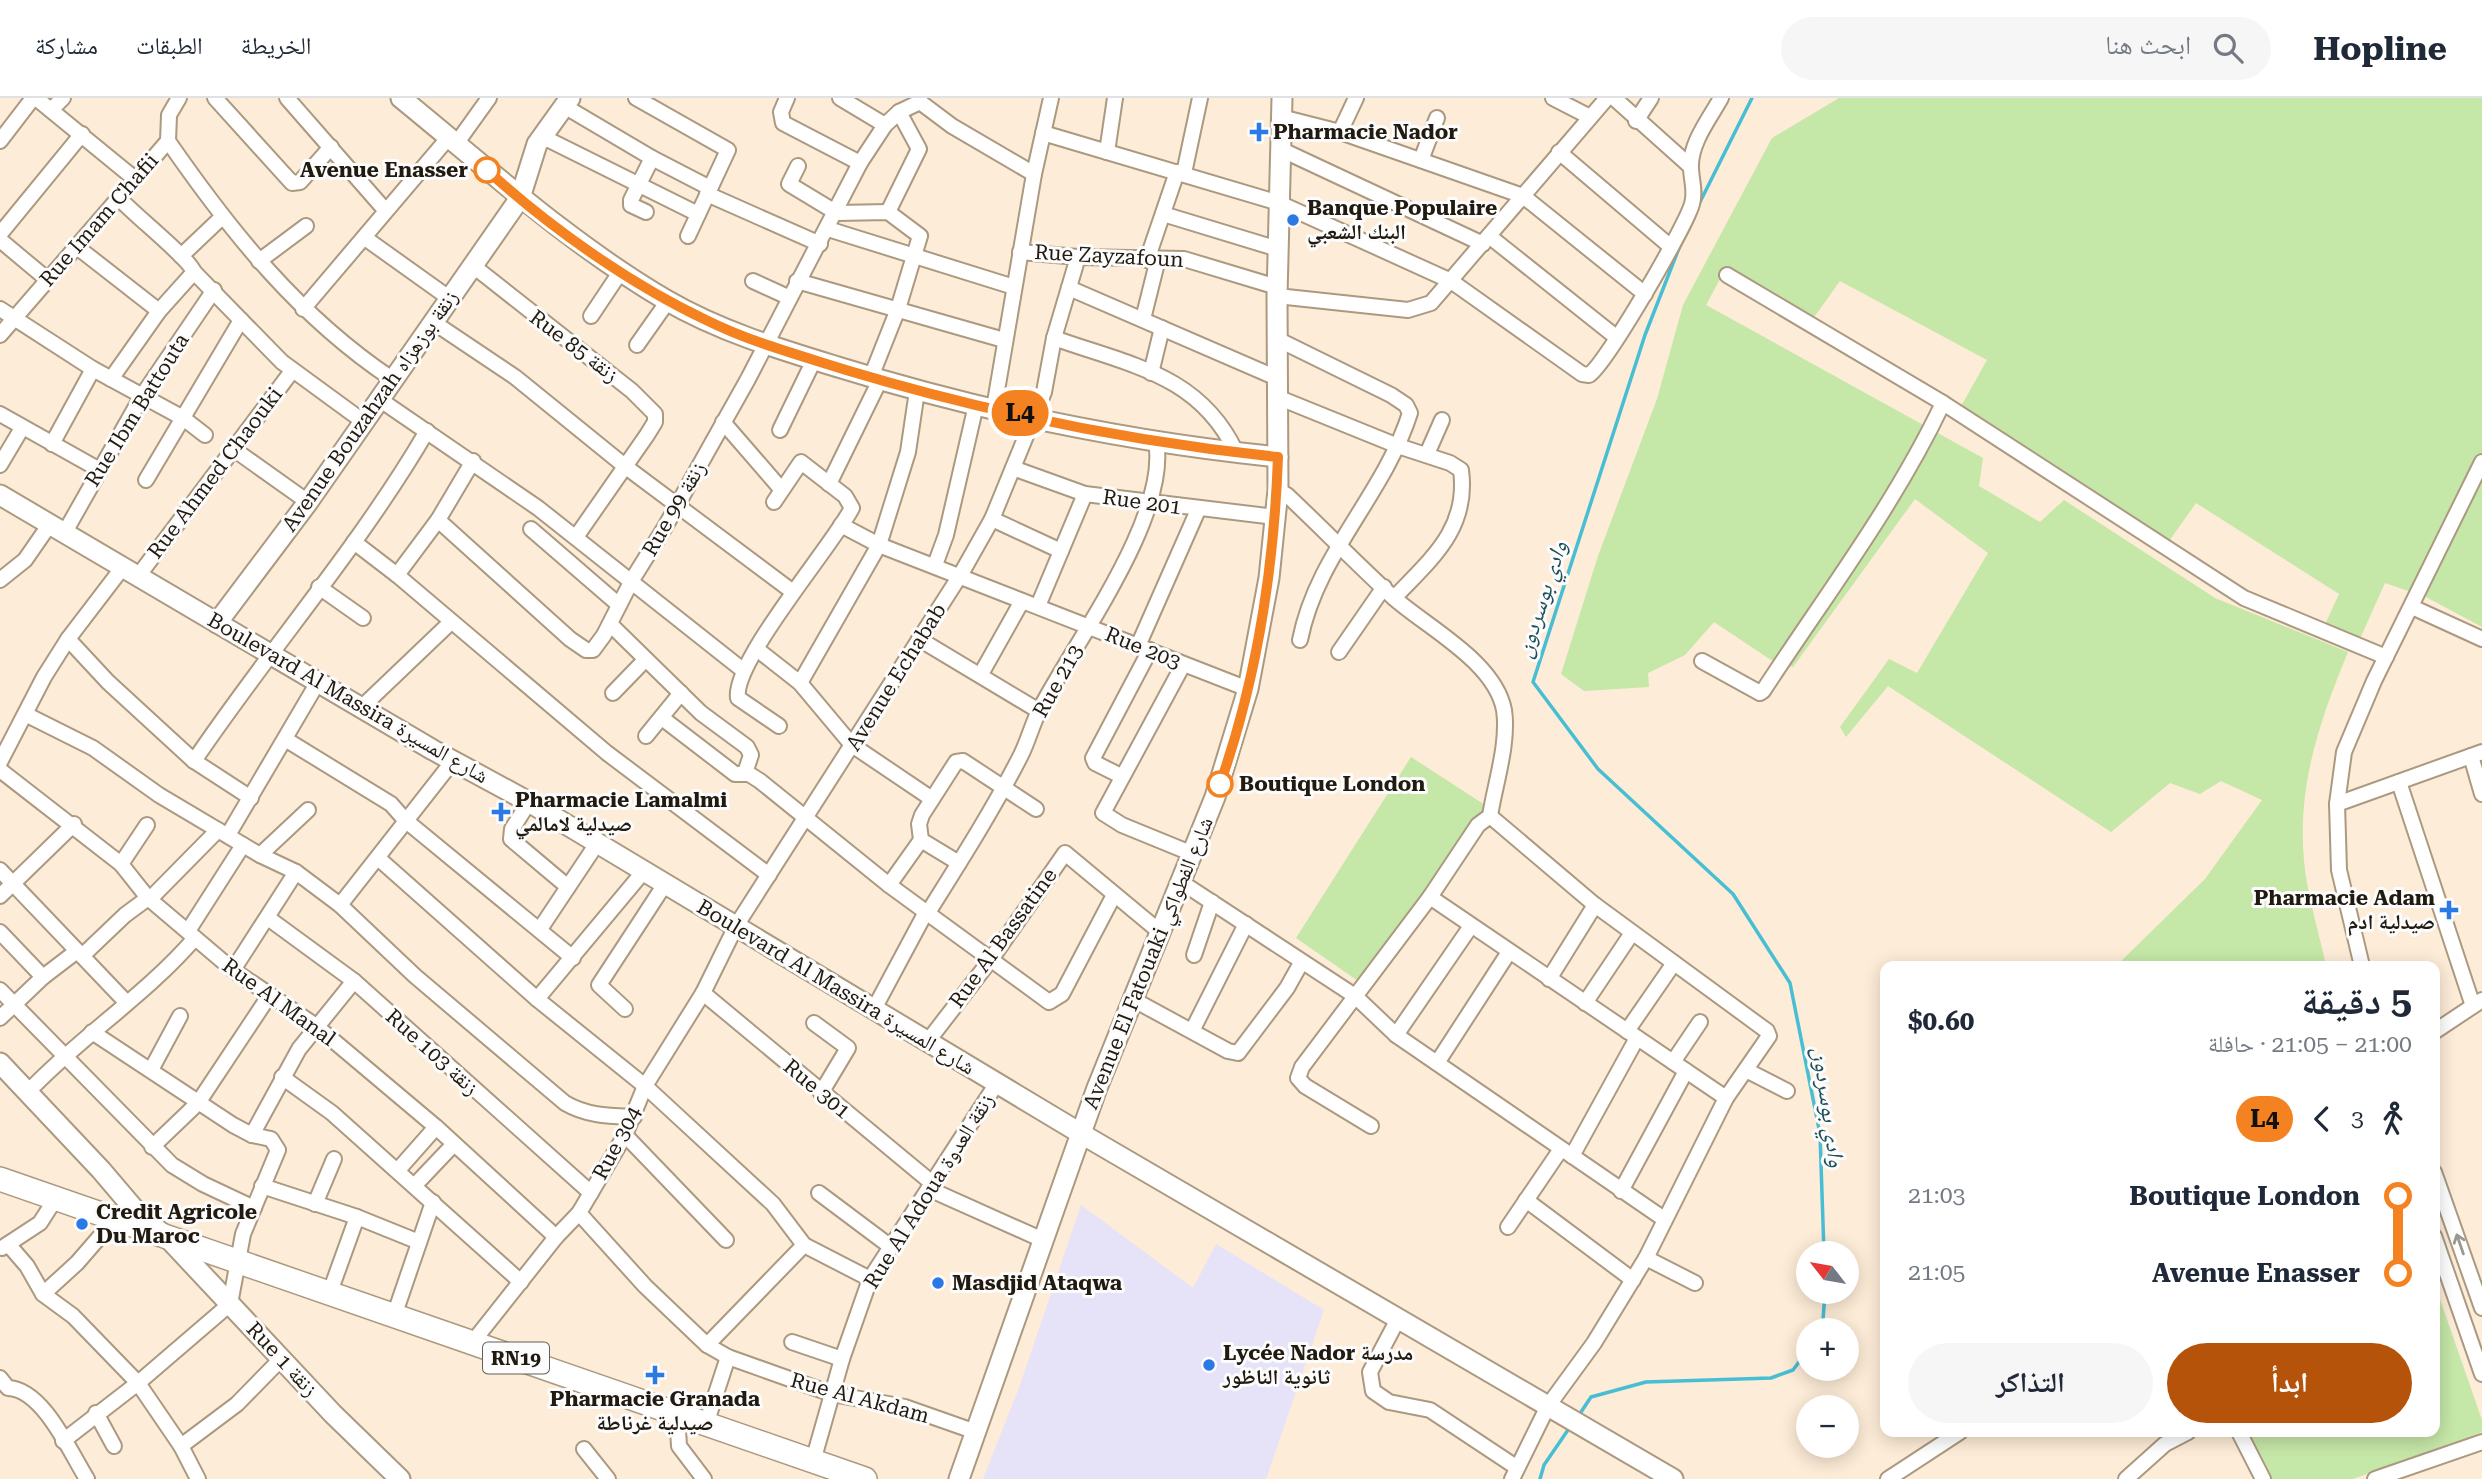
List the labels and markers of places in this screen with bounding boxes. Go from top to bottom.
place label: Pharmacie Nador [1273,120,1458,144]
marker: Pharmacie Nador [1251,124,1267,140]
marker: Avenue Enasser [474,157,500,183]
place label: Avenue Enasser [300,158,468,182]
place label: Banque Populaire البنك الشعبي [1307,196,1497,248]
marker: Banque Populaire البنك الشعبي [1285,212,1301,228]
marker: Boutique London [1207,771,1233,797]
place label: Boutique London [1239,772,1425,796]
place label: Pharmacie Lamalmi صيدلية لامالمي [515,788,727,840]
marker: Pharmacie Lamalmi صيدلية لامالمي [493,804,509,820]
place label: Pharmacie Adam صيدلية ادم [2254,886,2435,936]
marker: Pharmacie Adam صيدلية ادم [2441,902,2457,918]
place label: Credit Agricole Du Maroc [96,1200,257,1248]
marker: Credit Agricole Du Maroc [74,1216,90,1232]
place label: Masdjid Ataqwa [952,1271,1123,1295]
marker: Masdjid Ataqwa [930,1275,946,1291]
place label: Lycée Nador مدرسة ثانوية الناظور [1222,1341,1413,1389]
marker: Lycée Nador مدرسة ثانوية الناظور [1201,1357,1217,1373]
marker: Pharmacie Granada صيدلية غرناطة [647,1367,663,1383]
place label: Pharmacie Granada صيدلية غرناطة [550,1387,761,1435]

